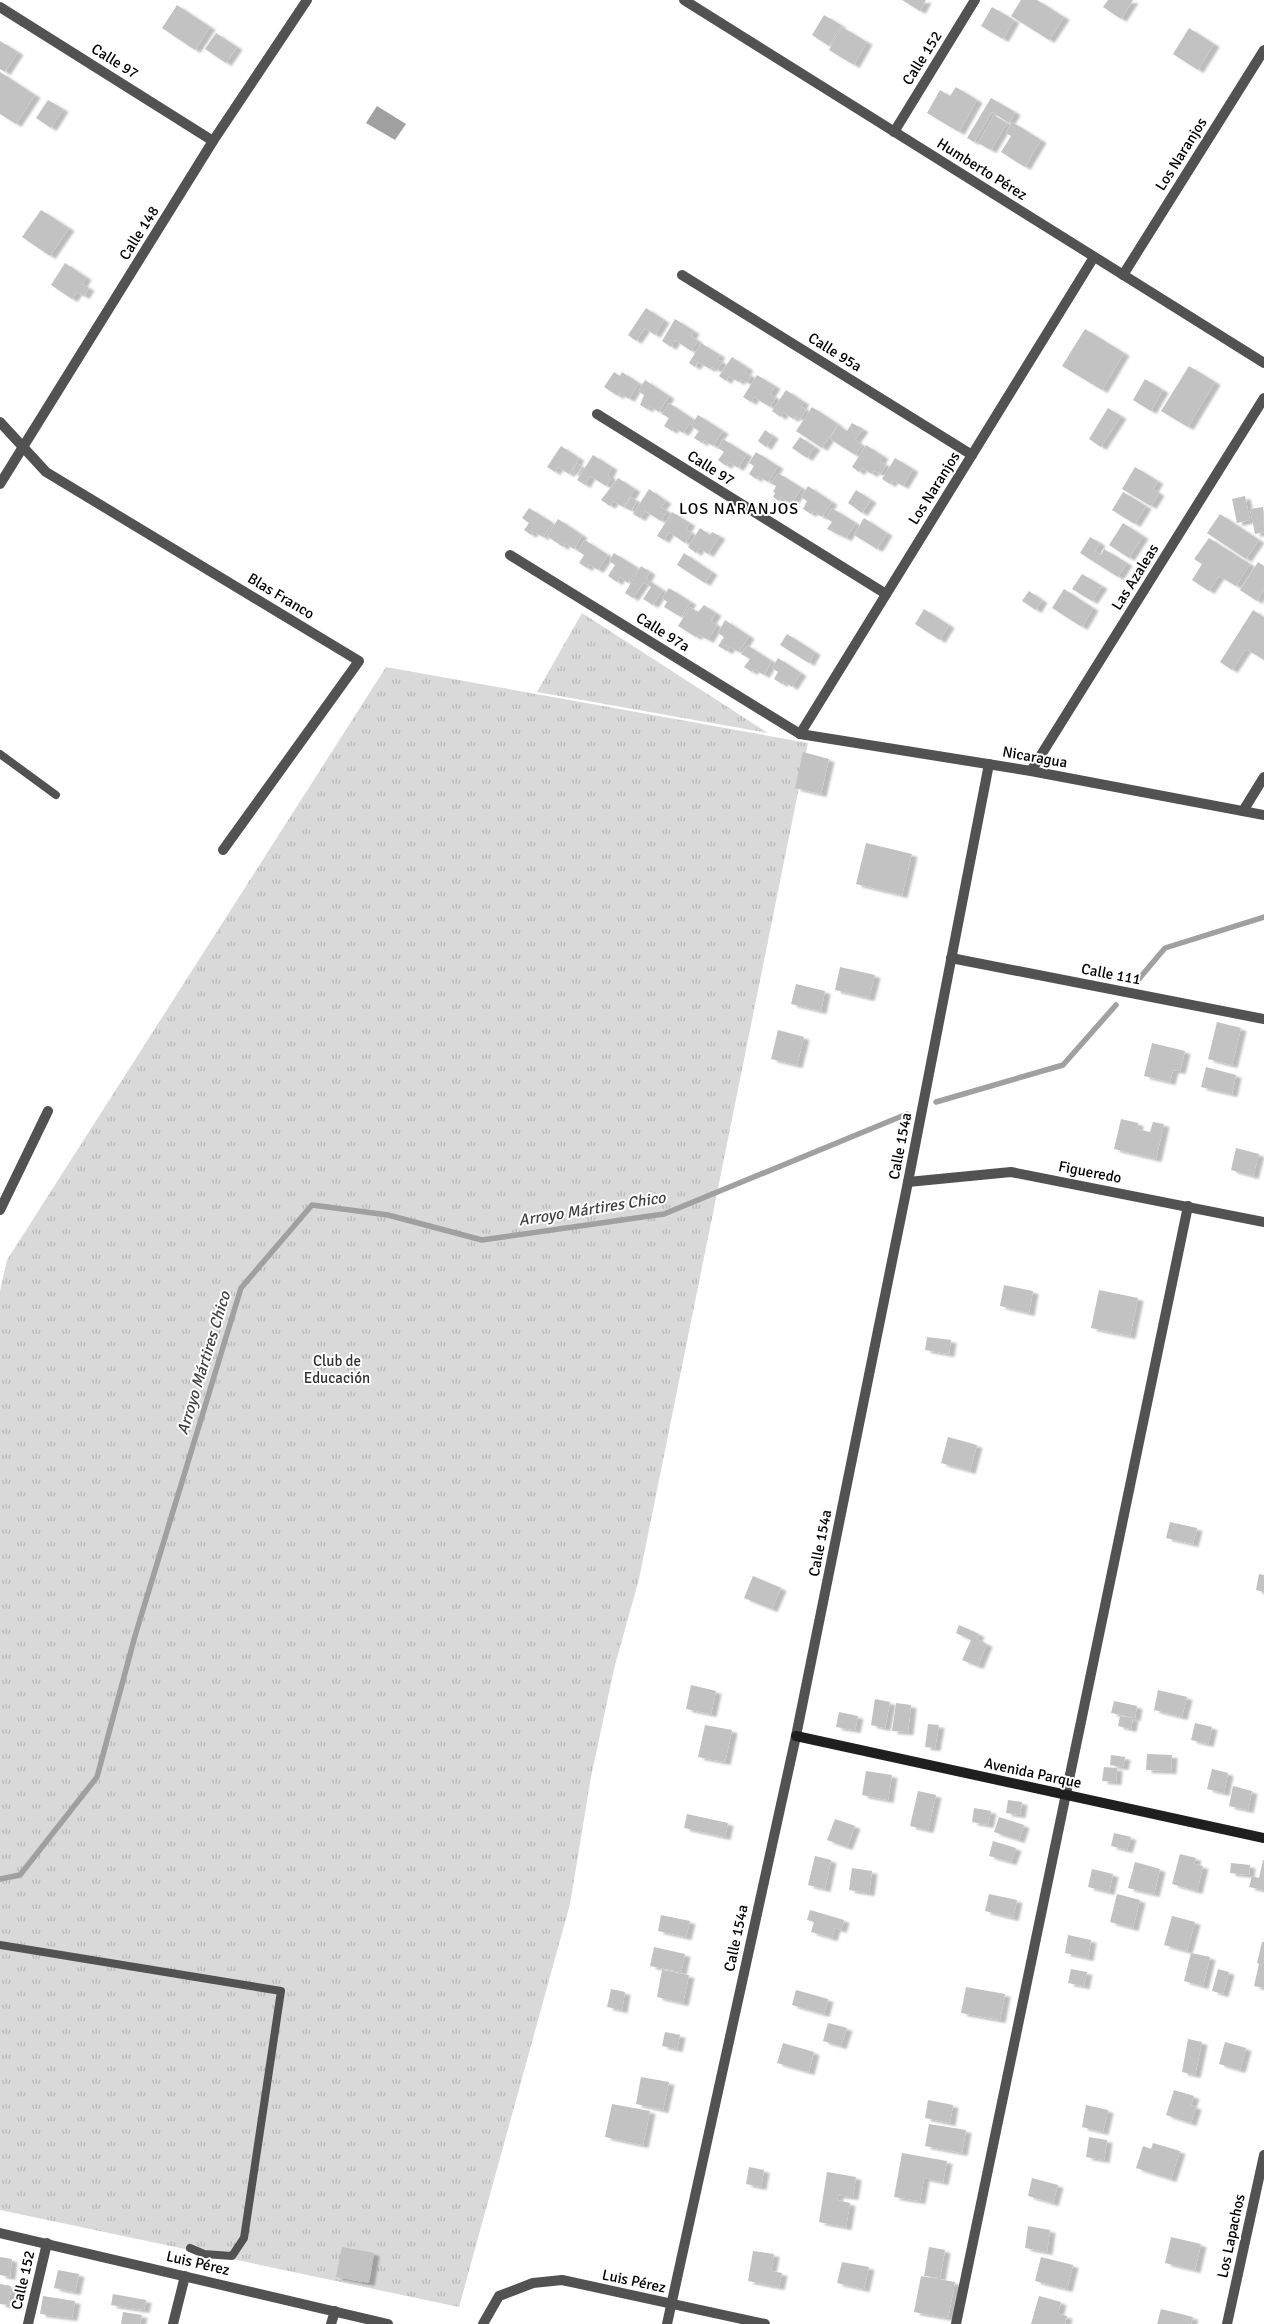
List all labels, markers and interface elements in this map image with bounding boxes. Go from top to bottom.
street label: Calle 152 [898,28,946,88]
street label: Calle 97 [88,40,142,82]
street label: Los Naranjos [1151,114,1211,194]
street label: Humberto Pérez [934,134,1031,204]
street label: Calle 148 [115,203,163,263]
street label: Calle 95a [805,329,865,375]
street label: Calle 97 [684,447,738,489]
street label: Los Naranjos [904,448,964,528]
district label: LOS NARANJOS [679,499,799,519]
street label: Las Azaleas [1108,540,1163,613]
street label: Blas Franco [244,569,318,623]
street label: Calle 97a [633,609,693,655]
street label: Nicaragua [1001,742,1069,772]
street label: Calle 111 [1080,959,1142,989]
street label: Calle 154a [885,1111,915,1181]
street label: Figueredo [1057,1157,1123,1187]
water label: Arroyo Mártires Chico [517,1187,667,1230]
water label: Arroyo Mártires Chico [173,1288,235,1437]
park label: Club de Educación [304,1352,370,1387]
street label: Calle 154a [805,1508,835,1578]
street label: Avenida Parque [983,1754,1083,1792]
street label: Calle 154a [720,1903,752,1973]
street label: Los Lapachos [1213,2192,1249,2280]
street label: Luis Pérez [165,2247,232,2279]
street label: Calle 152 [7,2249,39,2311]
street label: Luis Pérez [601,2265,668,2297]

